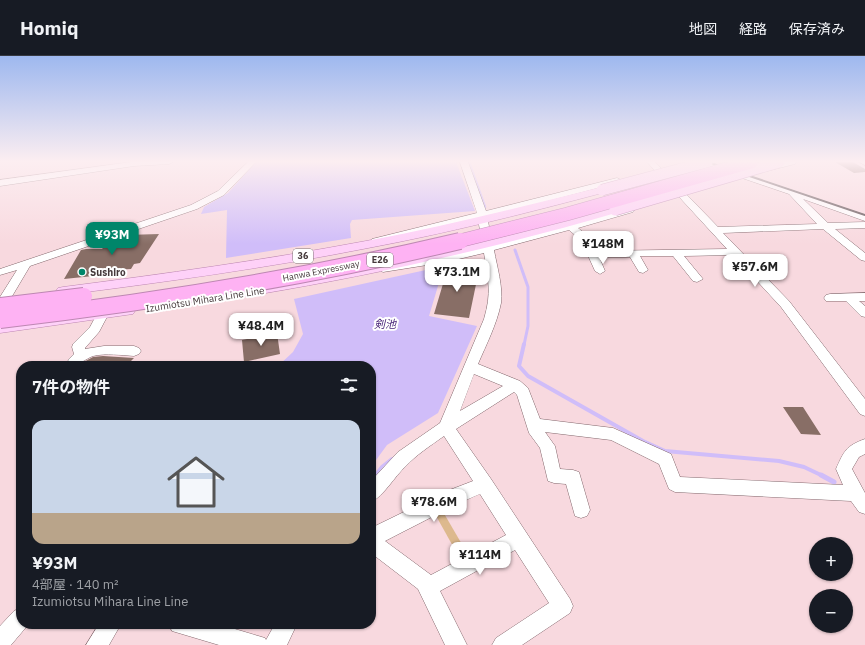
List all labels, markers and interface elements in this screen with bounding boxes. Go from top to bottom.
text: Homiq [20,16,78,40]
text: 地図 [689,20,717,38]
text: 経路 [739,20,767,38]
text: 保存済み [789,20,845,38]
pin: ¥93M [88,222,136,256]
text: ¥93M [95,226,129,243]
pin: ¥148M [575,231,631,265]
text: ¥148M [582,235,624,252]
road number: 36 [293,249,313,263]
road number: E26 [367,253,393,267]
pin: ¥57.6M [722,254,788,288]
street label: Hanwa Expressway [282,258,361,283]
text: ¥57.6M [732,258,778,275]
pin: ¥73.1M [424,259,490,293]
text: ¥73.1M [434,263,480,280]
place label: Sushiro [90,266,126,279]
marker: Sushiro [77,267,87,277]
street label: Izumiotsu Mihara Line Line [145,284,266,315]
pin: ¥48.4M [228,313,294,347]
text: ¥48.4M [238,317,284,334]
water label: 剣池 [374,317,397,331]
icon: filters [338,374,360,396]
text: 7件の物件 [32,376,110,398]
icon: home [160,446,232,518]
pin: ¥78.6M [401,489,467,523]
text: ¥78.6M [411,493,457,510]
map controls [809,537,853,633]
button: + [809,537,853,581]
pin: ¥114M [452,542,508,576]
text: ¥114M [459,546,501,563]
text: ¥93M [32,552,77,574]
text: 4部屋 · 140 m² [32,576,119,593]
button: − [809,589,853,633]
text: Izumiotsu Mihara Line Line [32,593,188,610]

